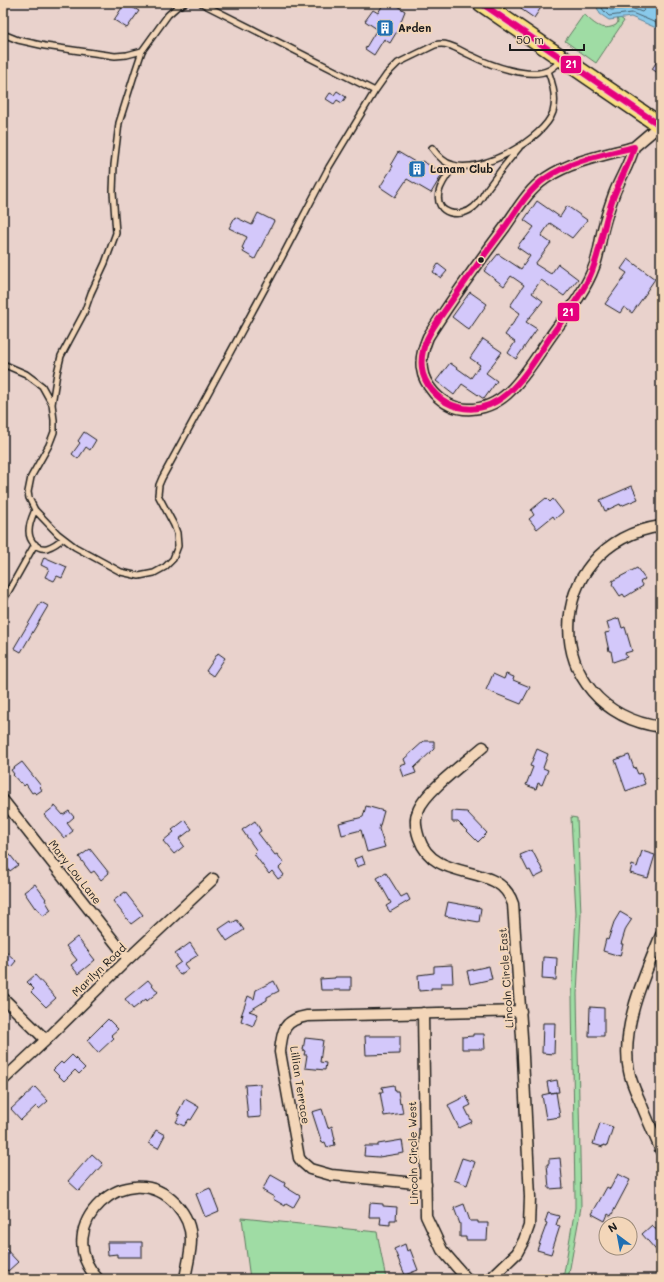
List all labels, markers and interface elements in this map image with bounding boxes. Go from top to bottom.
building icon: Arden [375,18,395,38]
place label: Arden [398,20,431,35]
scale bar [510,26,584,52]
text: 50 m [516,31,544,47]
line badge: 21 [560,55,582,74]
text: 21 [565,56,577,71]
building icon: Lanam Club [407,159,427,179]
place label: Lanam Club [430,161,493,176]
unlabelled marker [476,255,486,265]
line badge: 21 [557,302,580,322]
text: 21 [562,304,574,319]
street label: Mary Lou Lane [46,836,105,907]
street label: Lincoln Circle East [495,927,516,1029]
street label: Marilyn Road [68,940,129,999]
street label: Lillian Terrace [287,1045,314,1125]
street label: Lincoln Circle West [404,1101,421,1205]
north arrow [598,1216,638,1256]
text: N [605,1219,620,1236]

